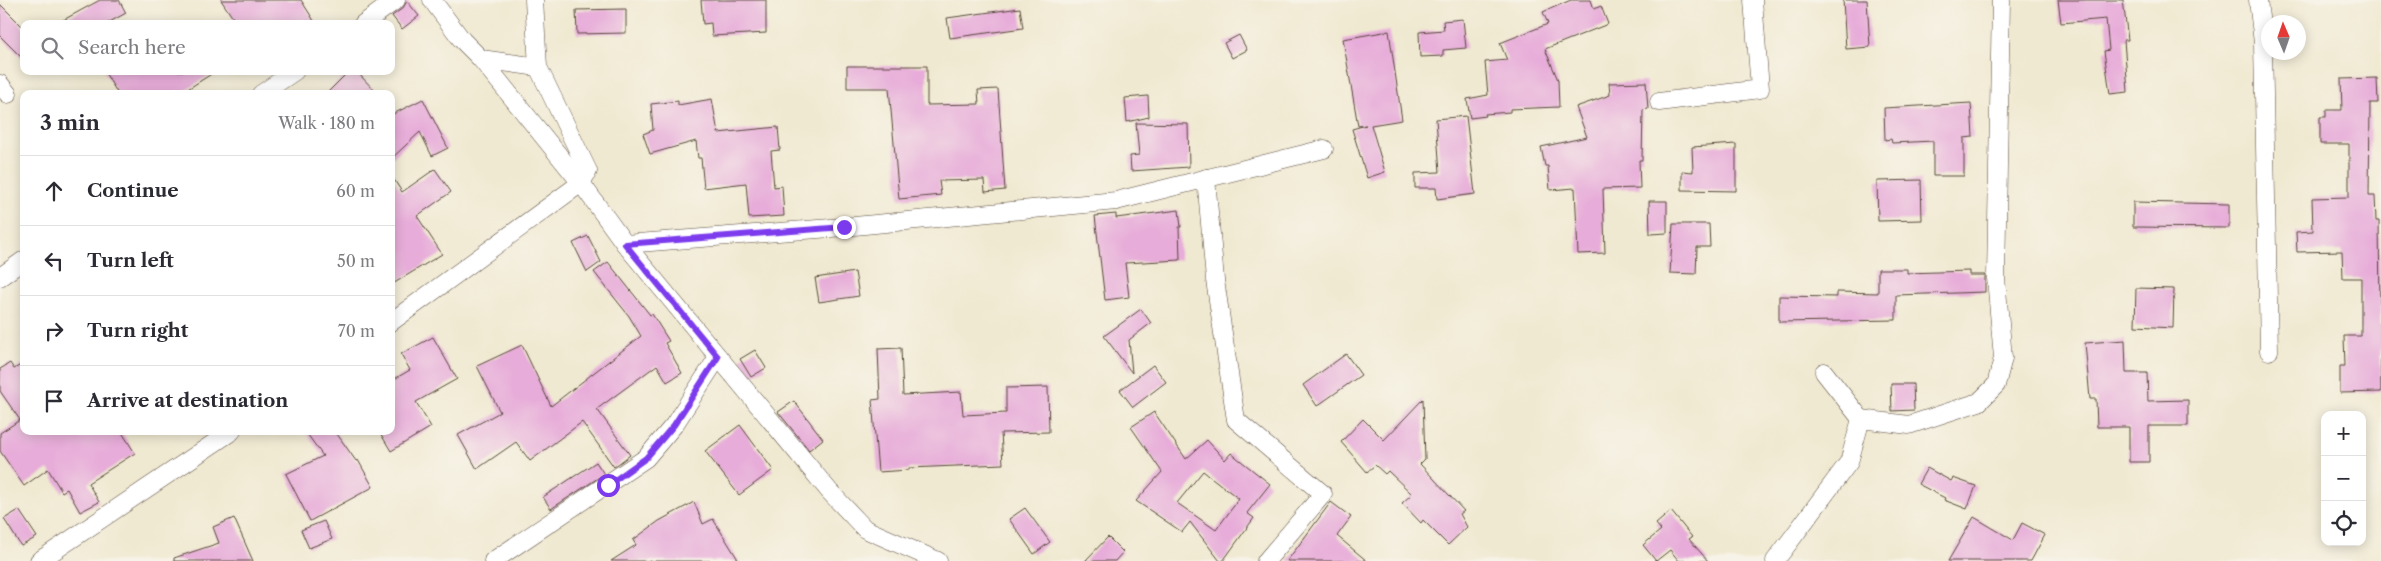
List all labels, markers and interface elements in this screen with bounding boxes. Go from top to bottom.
north arrow [2261,15,2306,60]
search box [20,20,395,75]
icon: search [38,34,66,62]
text: Search here [78,36,186,59]
text: 3 min [40,110,100,135]
text: Walk · 180 m [278,113,375,133]
icon: ahead [40,177,68,205]
text: Continue [87,179,179,202]
text: 60 m [336,181,375,201]
route end [833,216,856,239]
icon: left [40,247,68,275]
text: Turn left [87,249,174,272]
text: 50 m [337,251,375,271]
icon: right [40,317,68,345]
text: Turn right [87,319,188,342]
text: 70 m [338,321,375,341]
icon: arrive [40,387,68,415]
text: Arrive at destination [87,389,288,412]
map controls [2321,411,2366,546]
button: + [2321,411,2366,456]
button: − [2321,456,2366,501]
route start [597,474,620,497]
button: locate [2321,501,2366,546]

